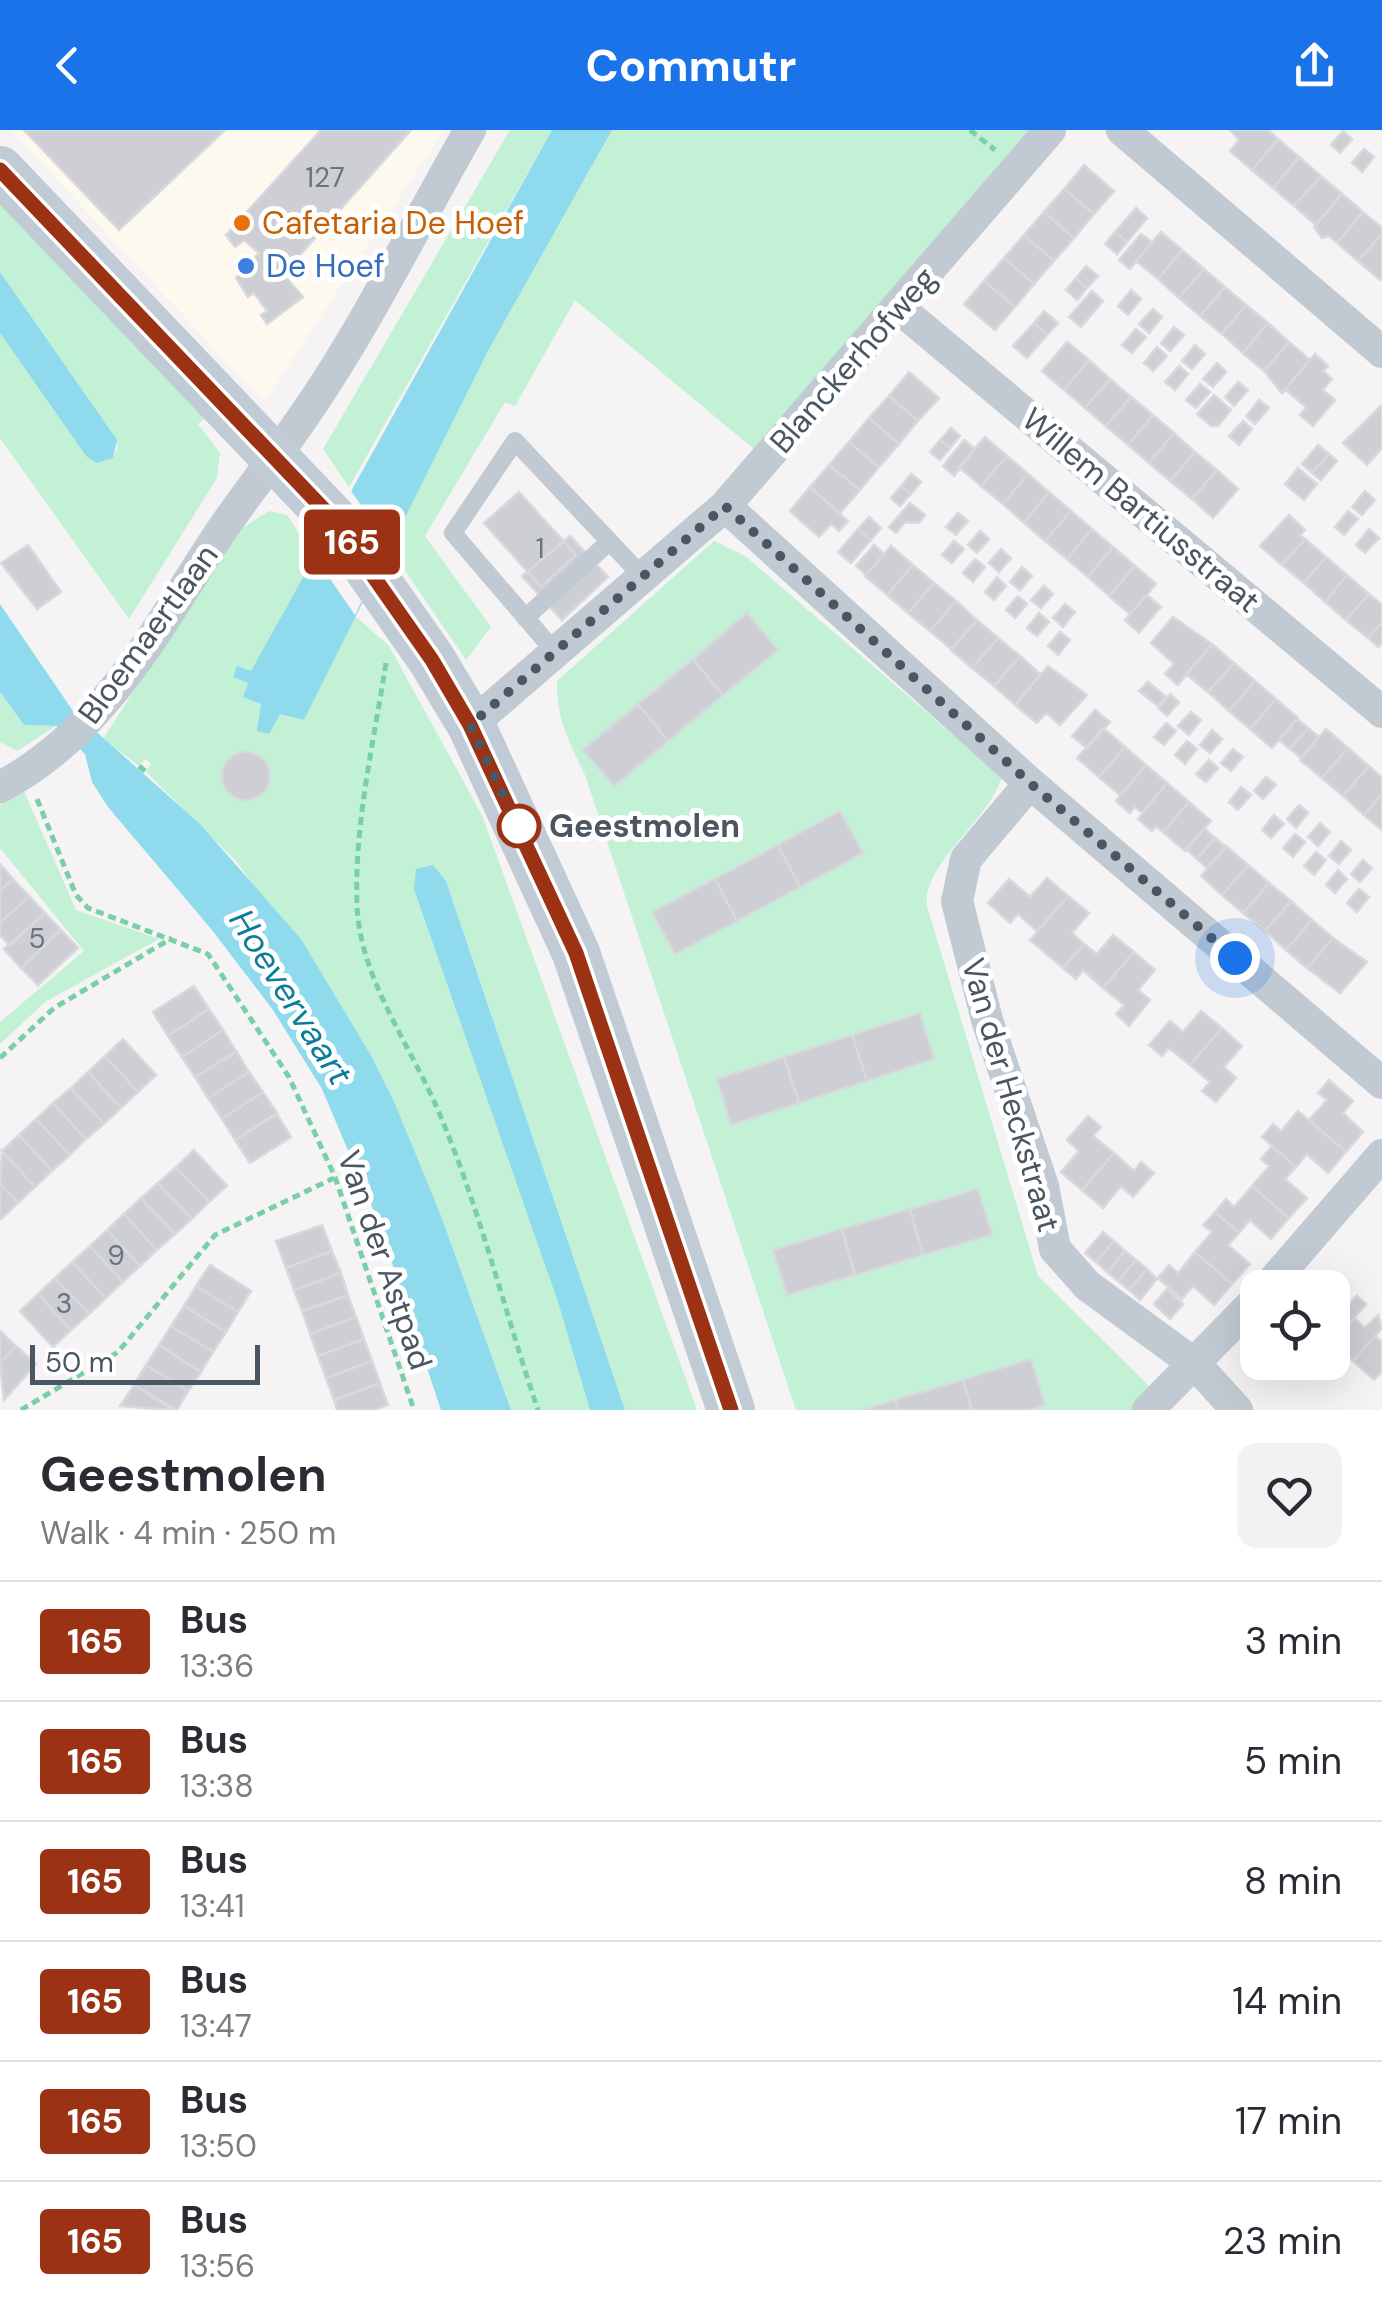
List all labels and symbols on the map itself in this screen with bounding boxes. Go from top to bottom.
house number: 127 [305,159,345,196]
place label: Cafetaria De Hoef [262,202,524,244]
marker: Cafetaria De Hoef [231,212,253,234]
place label: De Hoef [266,245,385,287]
marker: De Hoef [235,255,257,277]
street label: Blanckerhofweg [761,258,945,462]
street label: Willem Bartiusstraat [1013,398,1269,622]
line badge: 165 [294,510,410,574]
house number: 1 [536,530,544,567]
street label: Bloemaertlaan [69,536,227,732]
marker: Geestmolen [498,805,540,847]
place label: Geestmolen [549,805,740,847]
water label: Hoevervaart [219,900,364,1094]
house number: 5 [28,920,46,957]
your location [1210,933,1260,983]
street label: Van der Heckstraat [952,953,1070,1237]
street label: Van der Astpad [328,1145,442,1375]
house number: 9 [107,1237,125,1274]
house number: 3 [56,1285,72,1322]
scale bar [30,1340,260,1384]

